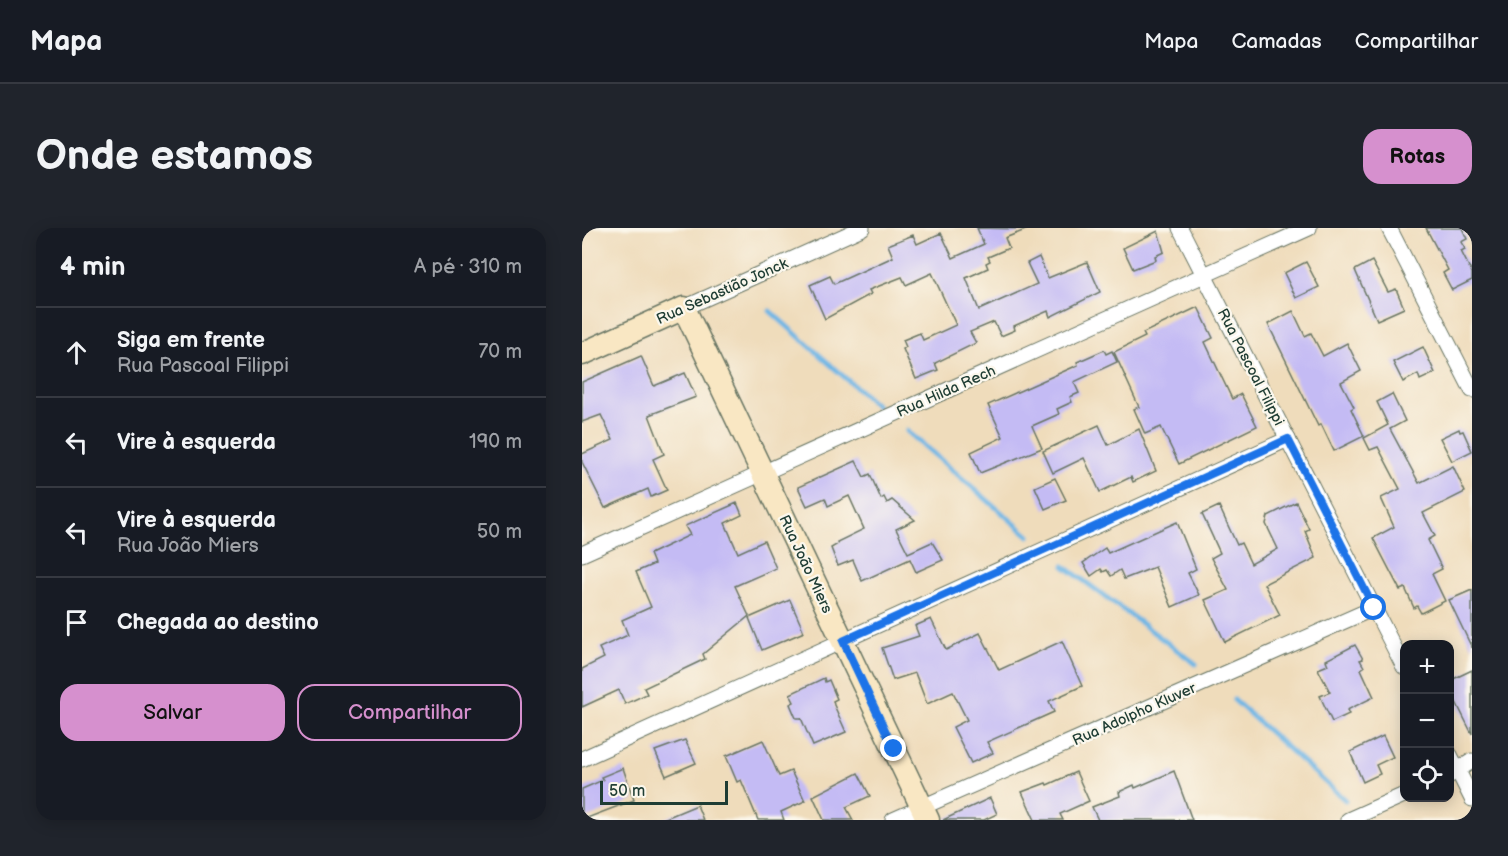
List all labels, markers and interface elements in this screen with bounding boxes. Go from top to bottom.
text: Mapa [30,25,102,58]
text: Mapa [1144,29,1198,54]
text: Camadas [1231,29,1322,54]
text: Compartilhar [1355,29,1478,54]
button: Rotas [1363,129,1472,184]
text: Onde estamos [36,131,313,182]
text: 4 min [60,252,125,283]
street label: Rua Sebastião Jonck [654,254,791,329]
text: A pé · 310 m [414,255,522,279]
street label: Rua Pascoal Filippi [1213,305,1288,429]
text: Siga em frente [117,327,265,354]
icon: ahead [60,336,93,369]
text: 70 m [478,340,522,364]
text: Rua Pascoal Filippi [117,354,289,378]
street label: Rua Hilda Rech [894,361,999,422]
icon: left [60,426,93,459]
text: Vire à esquerda [117,429,276,456]
text: 190 m [469,430,522,454]
text: Vire à esquerda [117,507,276,534]
street label: Rua João Miers [775,512,837,617]
icon: left [60,516,93,549]
text: 50 m [477,520,522,544]
text: Rua João Miers [117,534,259,558]
route start [1360,594,1386,620]
icon: arrive [60,606,93,639]
text: Chegada ao destino [117,609,319,636]
map controls [1400,640,1454,802]
button: + [1400,640,1454,694]
street label: Rua Adolpho Kluver [1070,678,1199,750]
button: Salvar [60,684,285,741]
button: Compartilhar [297,684,522,741]
button: − [1400,694,1454,748]
route end [880,735,906,761]
button: locate [1400,748,1454,802]
scale bar [600,778,728,806]
text: 50 m [609,782,645,801]

